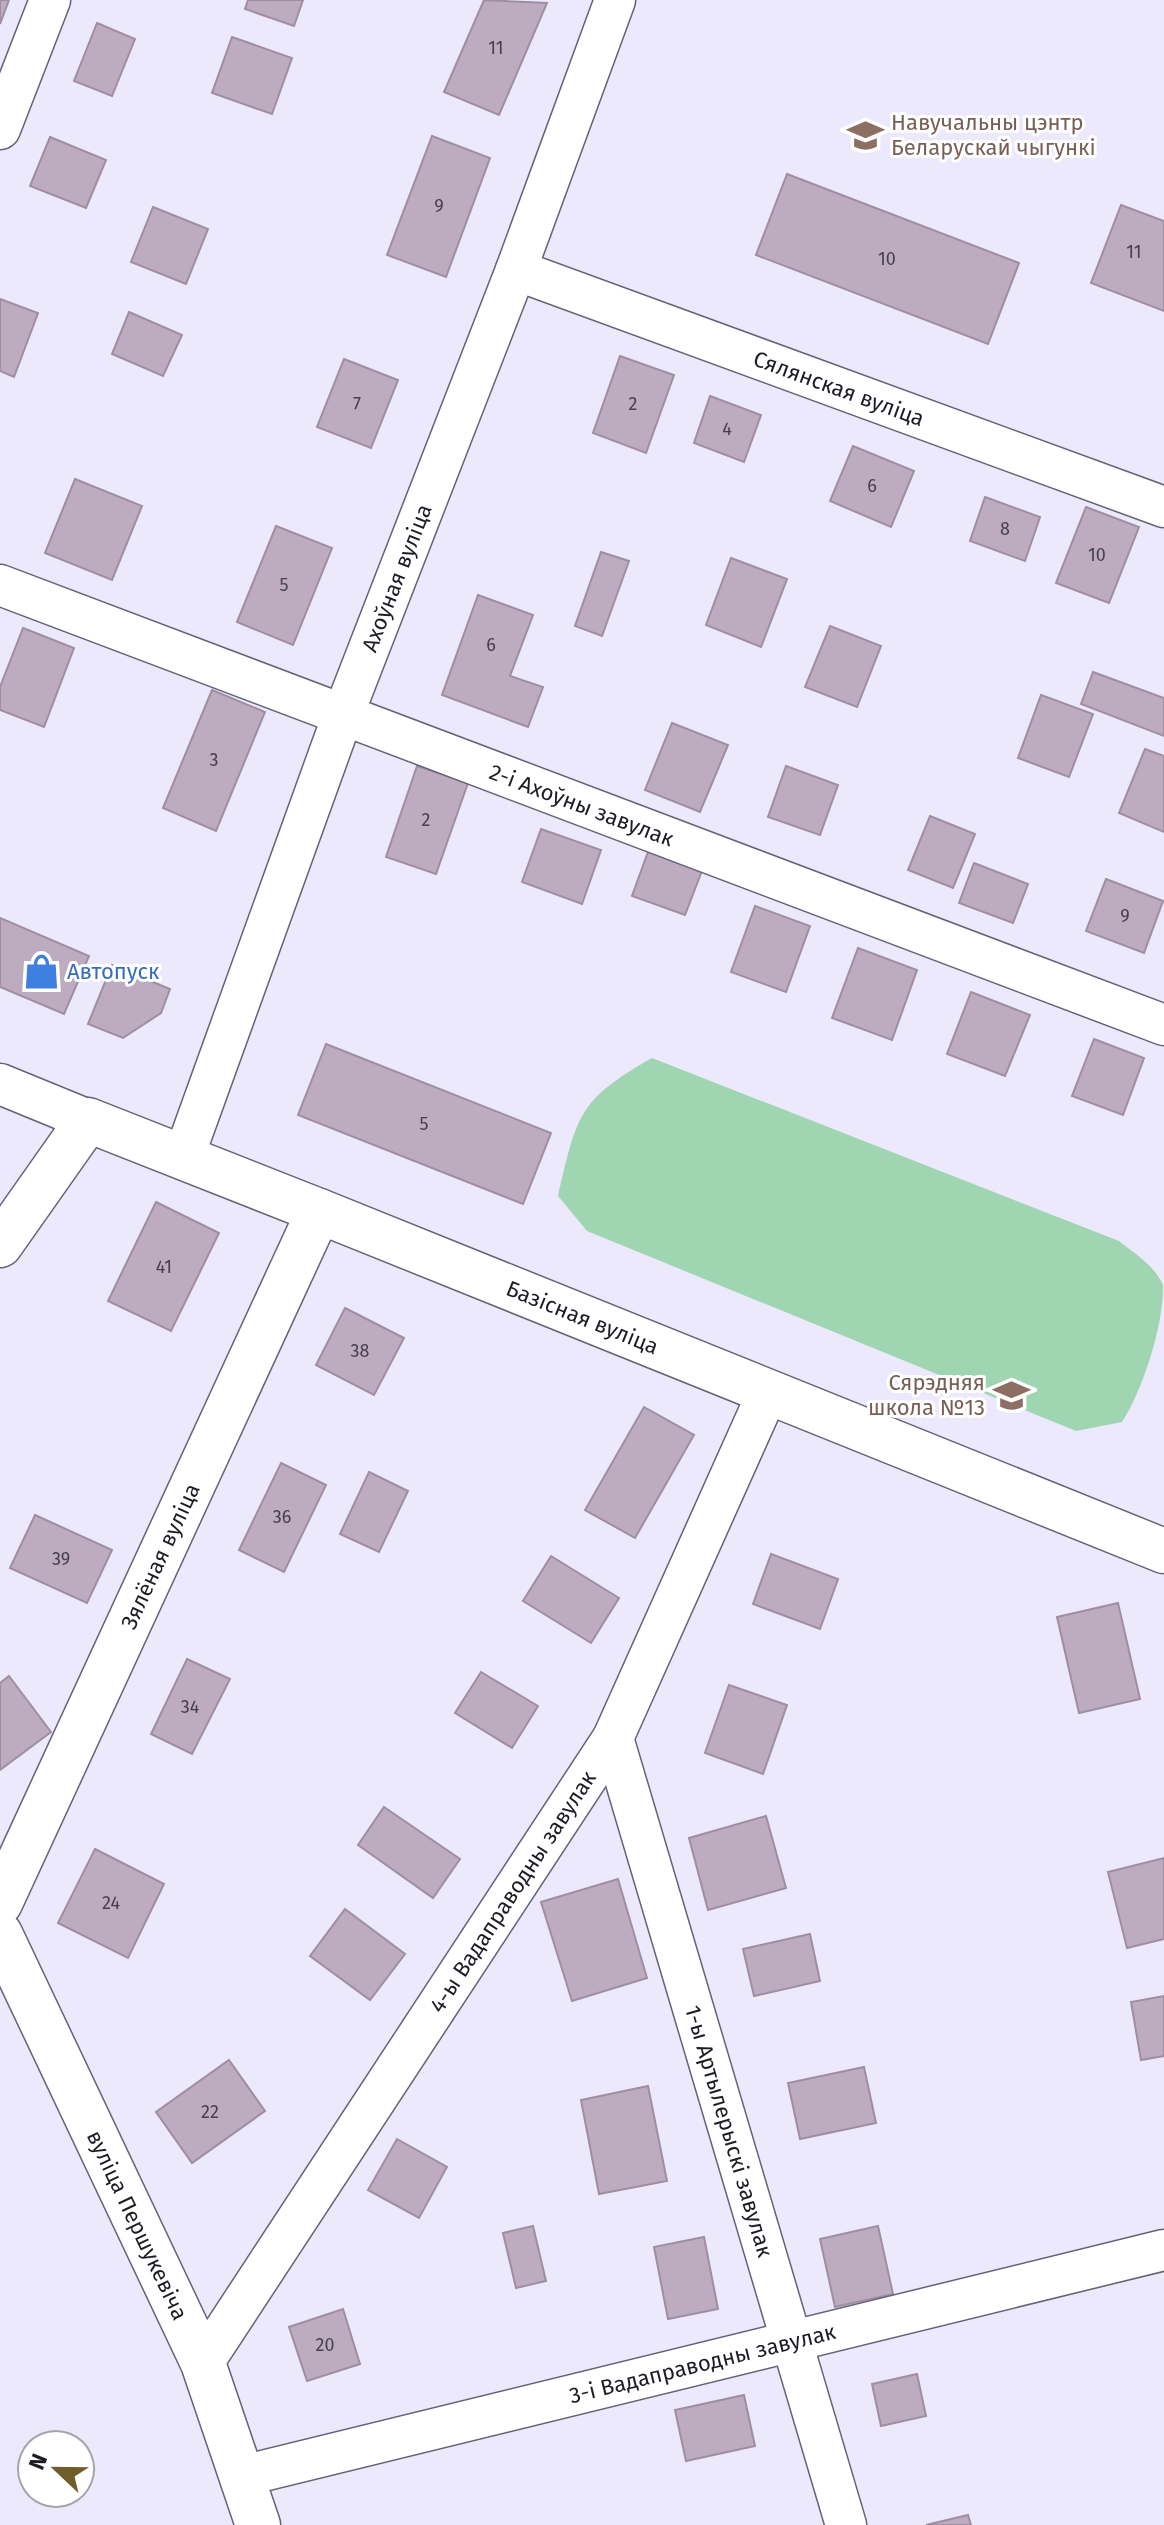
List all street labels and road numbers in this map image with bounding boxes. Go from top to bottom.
street label: Сялянская вуліца [750,345,928,432]
street label: Ахоўная вуліца [355,500,437,655]
street label: 2-і Ахоўны завулак [486,758,678,852]
street label: Базісная вуліца [502,1274,663,1360]
street label: Зялёная вуліца [115,1479,205,1633]
street label: 4-ы Вадаправодны завулак [423,1765,602,2017]
street label: 1-ы Артылерыскі завулак [679,2002,780,2261]
street label: вуліца Першукевіча [81,2126,194,2324]
street label: 3-і Вадаправодны завулак [566,2317,839,2409]

